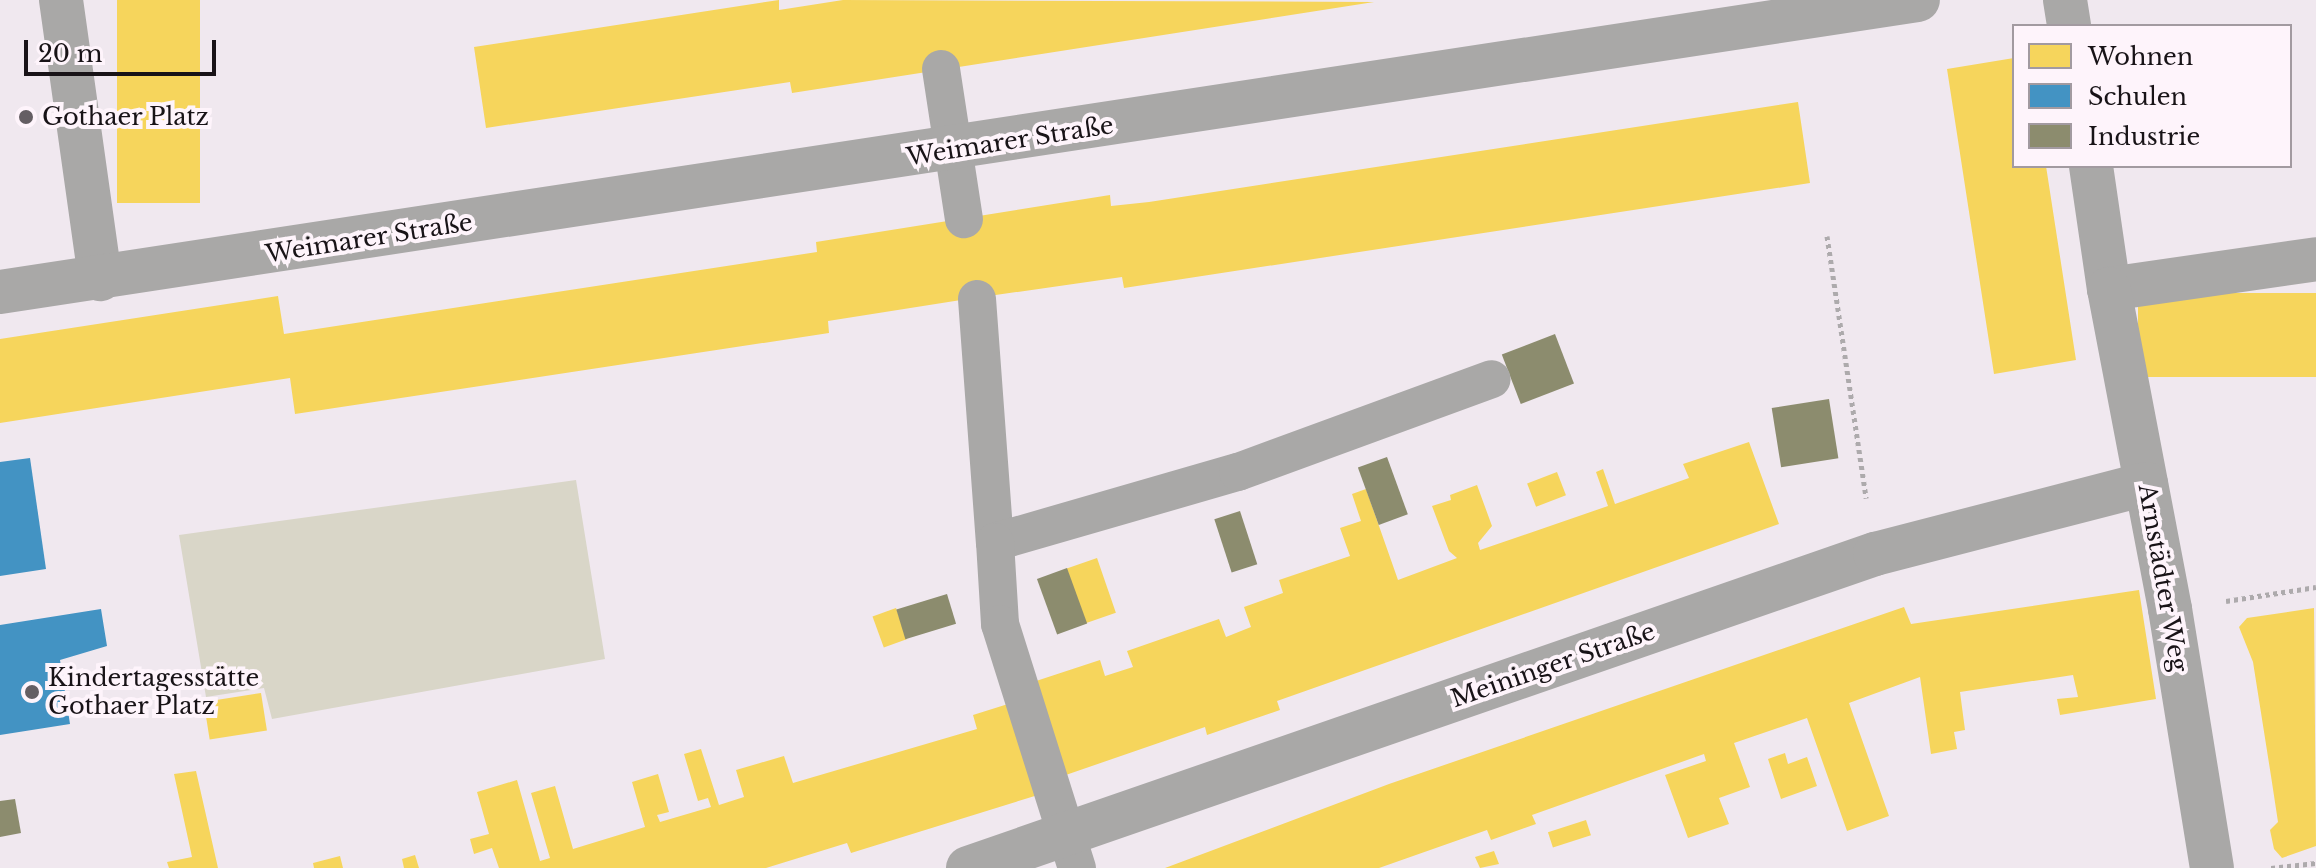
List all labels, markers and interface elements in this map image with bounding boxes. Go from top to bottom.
scale bar [28,24,220,74]
legend [2012,24,2292,168]
text: 20 m [38,39,103,68]
text: Wohnen [2088,42,2193,71]
text: Schulen [2088,82,2187,111]
place label: Gothaer Platz [42,103,210,131]
marker: Gothaer Platz [17,108,35,126]
street label: Weimarer Straße [904,110,1116,172]
text: Industrie [2088,122,2200,151]
street label: Weimarer Straße [263,207,475,269]
street label: Arnstädter Weg [2132,481,2194,675]
street label: Meininger Straße [1447,616,1659,714]
place label: Kindertagesstätte Gothaer Platz [48,664,259,720]
marker: Kindertagesstätte Gothaer Platz [23,683,41,701]

